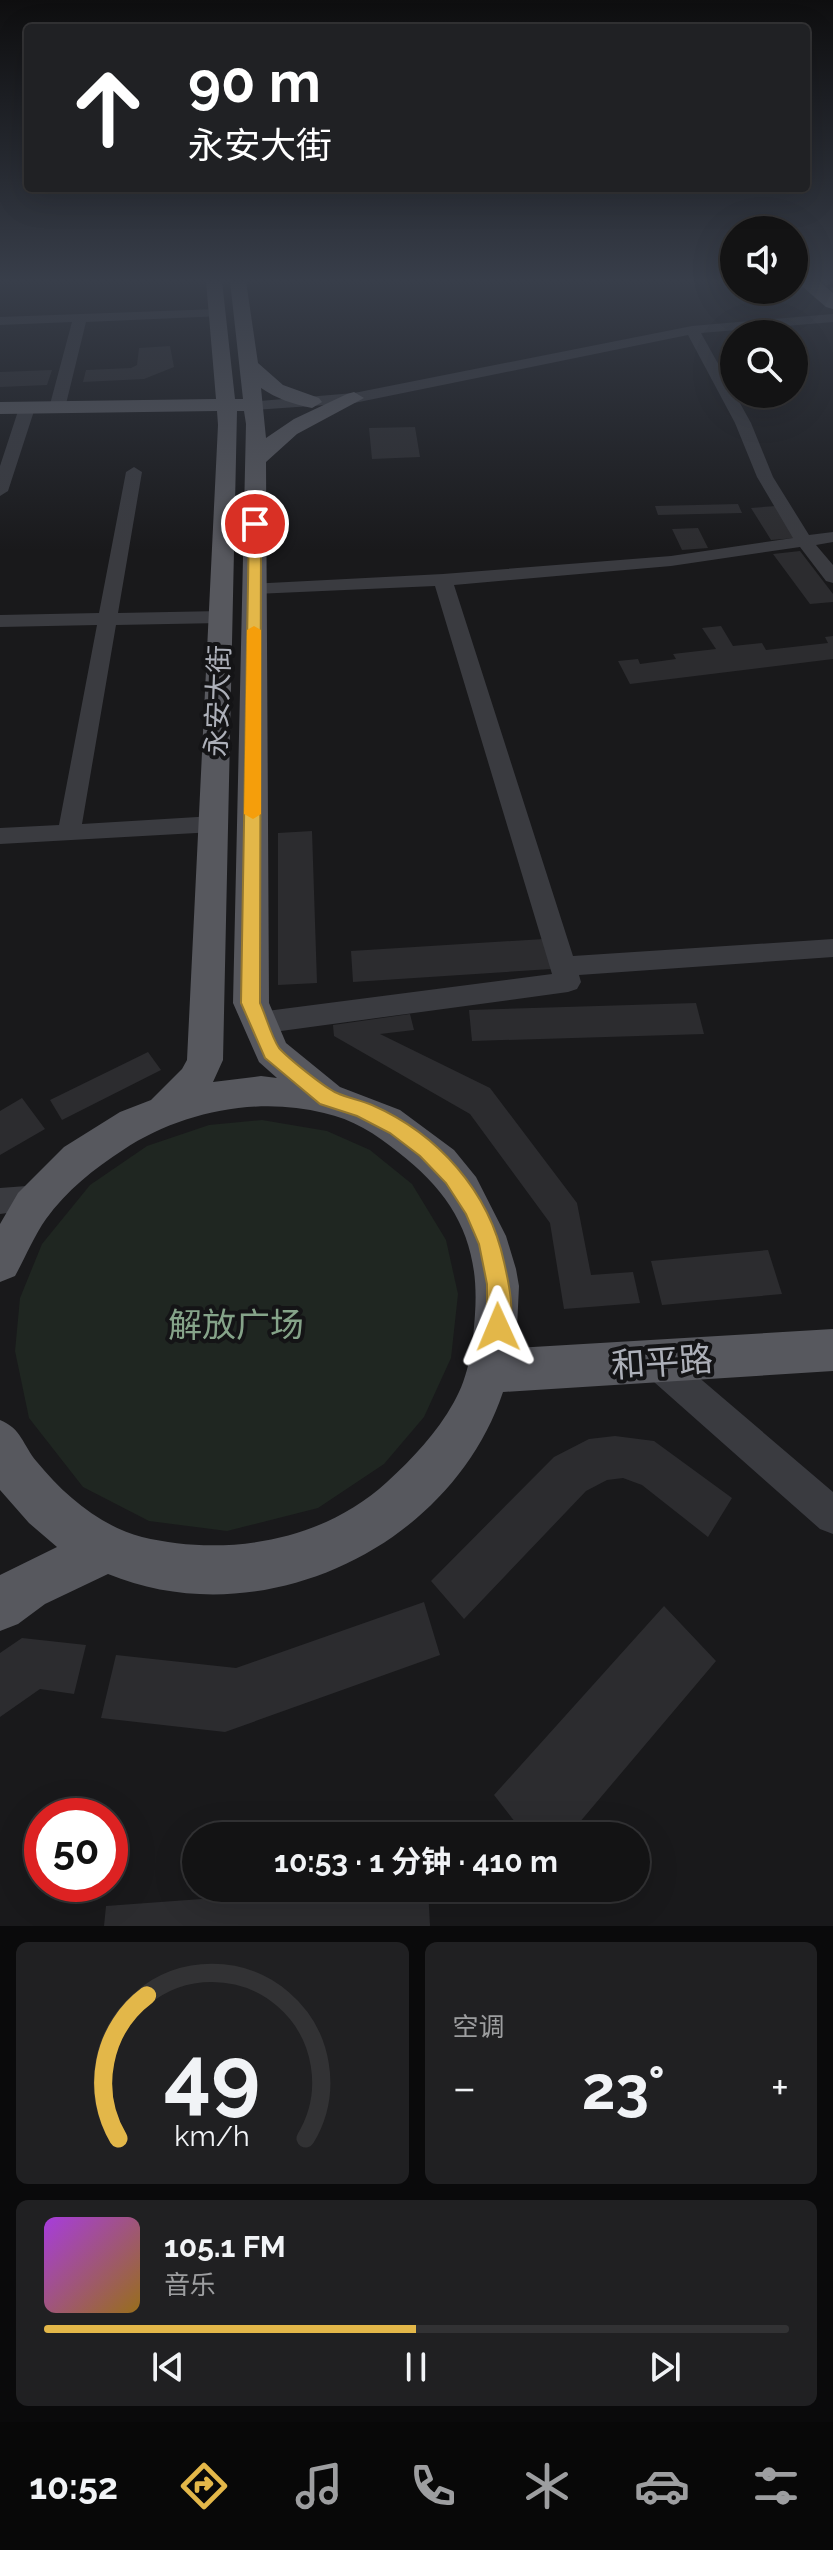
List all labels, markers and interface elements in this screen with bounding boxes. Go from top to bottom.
text: 90 m [188,49,321,115]
icon: ahead [56,56,160,160]
text: 永安大街 [188,124,332,166]
map controls [720,216,808,408]
button: sound [720,216,808,304]
button: search [720,320,808,408]
pin [221,490,289,558]
icon: arrive [233,502,277,546]
street label: 永安大街 [200,644,236,758]
position arrow [456,1285,540,1369]
park label: 解放广场 [168,1305,304,1345]
street label: 和平路 [610,1338,714,1386]
speed limit sign: 50 [24,1798,128,1902]
text: 10:53 · 1 分钟 · 410 m [274,1844,558,1879]
text: 空调 [453,2012,505,2042]
text: 49 [164,2027,261,2124]
text: 23° [582,2053,665,2123]
text: − [453,2062,476,2113]
text: + [771,2062,789,2113]
text: km/h [175,2119,250,2153]
text: 105.1 FM [164,2229,286,2264]
text: 音乐 [164,2270,216,2300]
icon: previous [146,2345,190,2389]
icon: pause [394,2345,438,2389]
icon: next [643,2345,687,2389]
icon: directions [176,2458,232,2514]
icon: music [291,2458,347,2514]
icon: phone [405,2458,461,2514]
icon: climate [519,2458,575,2514]
icon: car [634,2458,690,2514]
icon: filters [748,2458,804,2514]
text: 10:52 [29,2465,118,2507]

